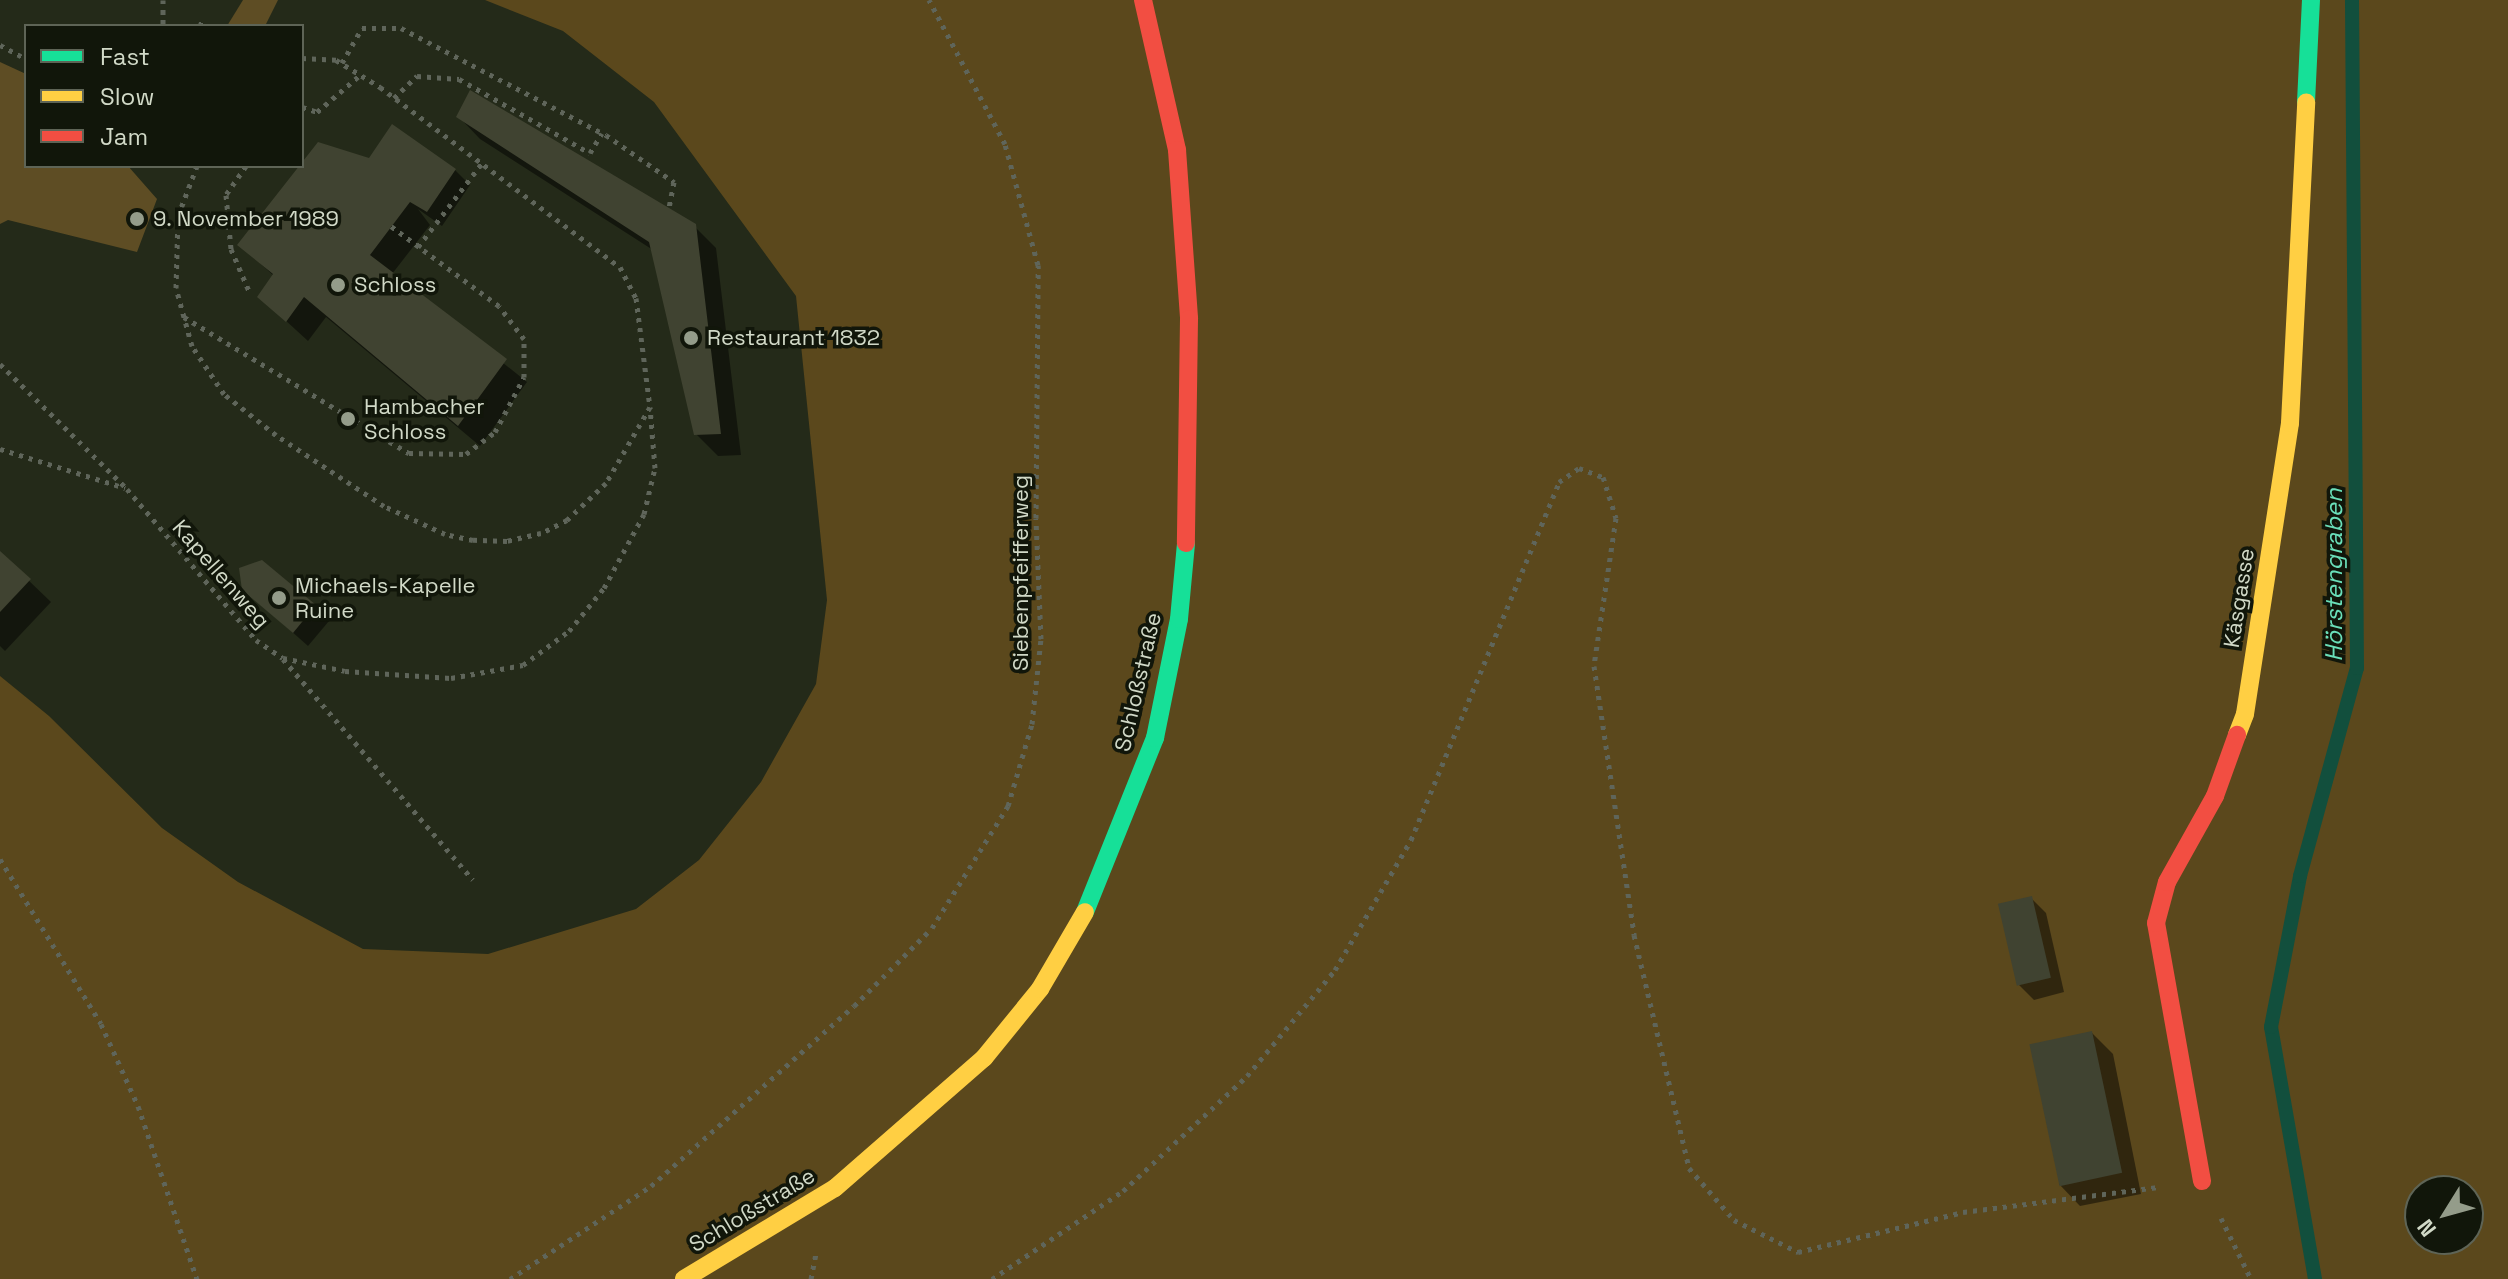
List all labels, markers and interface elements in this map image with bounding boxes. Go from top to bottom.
legend [24,24,304,168]
text: Fast [100,41,150,72]
text: Slow [100,81,154,112]
text: Jam [100,121,148,152]
place label: 9. November 1989 [153,206,340,232]
marker: 9. November 1989 [128,210,146,228]
place label: Schloss [354,272,436,298]
marker: Schloss [329,276,347,294]
place label: Restaurant 1832 [707,325,880,351]
marker: Restaurant 1832 [682,329,700,347]
place label: Hambacher Schloss [364,393,484,444]
marker: Hambacher Schloss [339,410,357,428]
street label: Siebenpfeifferweg [1008,475,1034,671]
water label: Hörstengraben [2320,488,2348,662]
street label: Kapellenweg [167,514,275,634]
street label: Käsgasse [2218,546,2260,650]
place label: Michaels-Kapelle Ruine [295,572,475,624]
marker: Michaels-Kapelle Ruine [270,589,288,607]
street label: Schloßstraße [1109,610,1167,754]
street label: Schloßstraße [684,1162,820,1258]
north arrow [2404,1175,2484,1255]
text: N [2411,1214,2442,1243]

